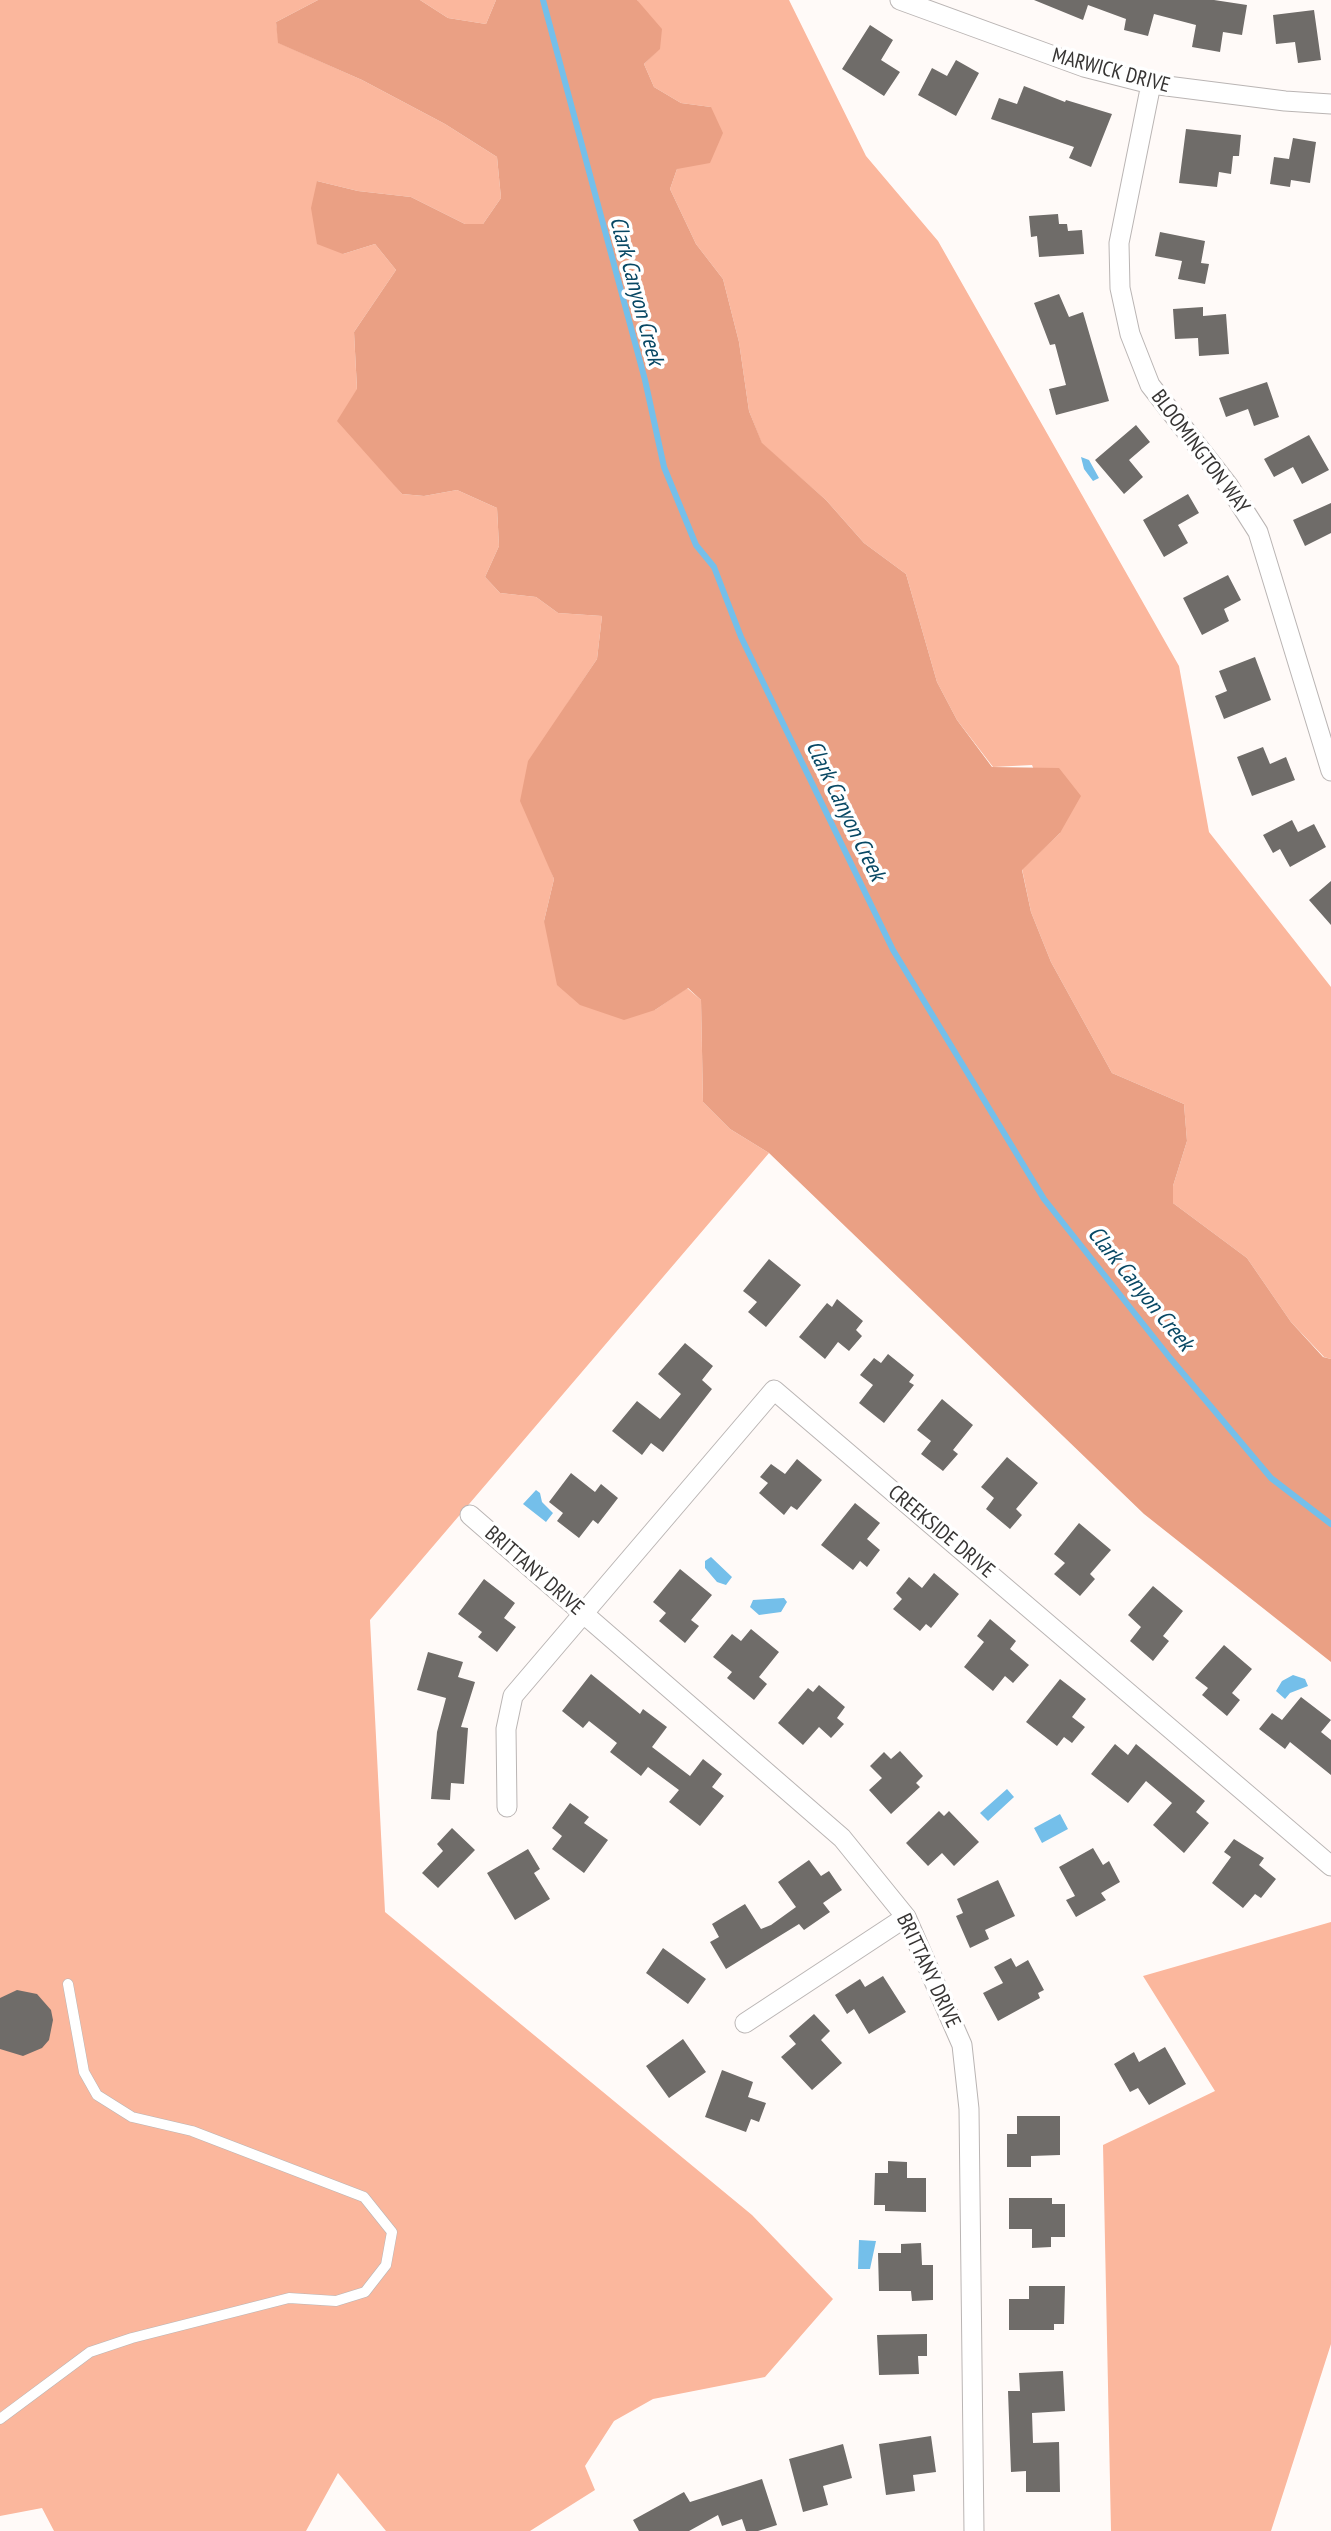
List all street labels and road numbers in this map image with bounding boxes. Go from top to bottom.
street label: MARWICK DRIVE [1049,43,1173,99]
street label: BLOOMINGTON WAY [1145,385,1255,519]
street label: CREEKSIDE DRIVE [883,1480,999,1584]
street label: BRITTANY DRIVE [479,1521,589,1621]
street label: BRITTANY DRIVE [891,1910,965,2032]

